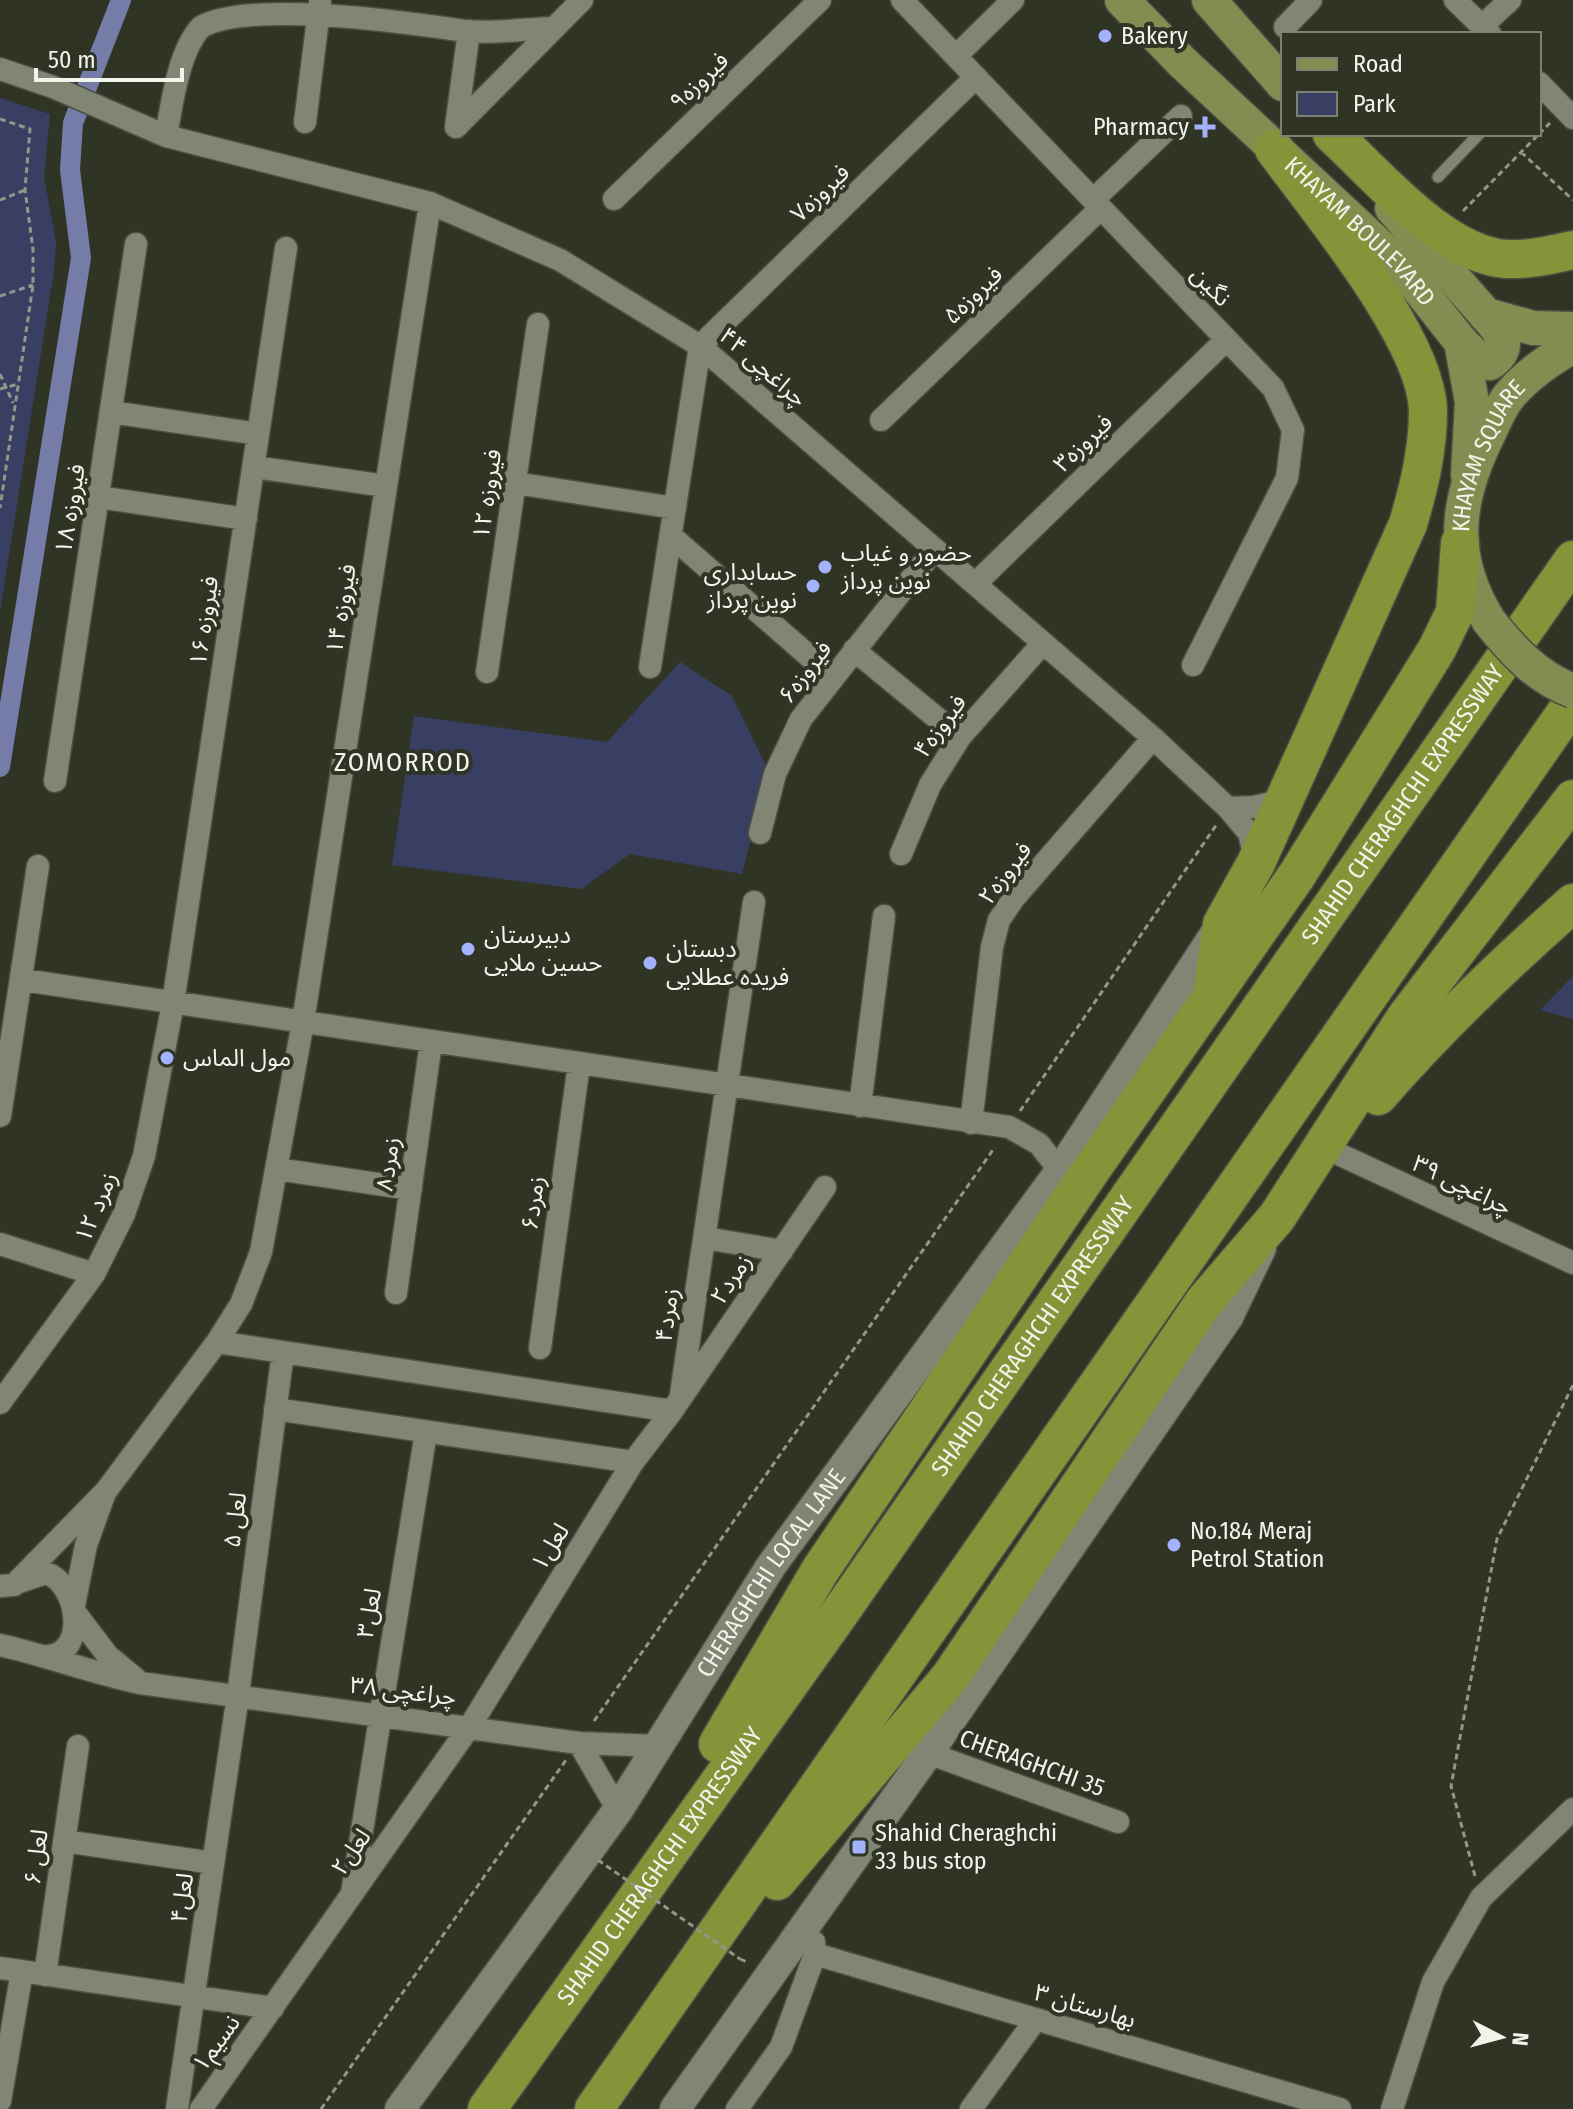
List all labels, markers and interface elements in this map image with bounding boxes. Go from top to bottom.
place label: Bakery [1121,22,1188,50]
marker: Bakery [1096,27,1114,45]
scale bar [36,32,182,82]
legend [1281,32,1541,136]
text: 50 m [48,46,96,74]
street label: فیروزه۹ [664,46,734,116]
text: Road [1353,50,1403,78]
text: Park [1353,90,1396,118]
place label: Pharmacy [1093,113,1189,141]
marker: Pharmacy [1196,118,1214,136]
street label: KHAYAM BOULEVARD [1279,151,1441,311]
street label: فیروزه۷ [785,158,855,228]
street label: فیروزه۵ [938,260,1008,330]
street label: نگین [1185,260,1237,312]
street label: چراغچی ۴۴ [713,321,813,413]
street label: KHAYAM SQUARE [1447,374,1531,532]
street label: فیروزه۳ [1048,408,1118,478]
street label: فیروزه ۱۲ [467,447,507,541]
street label: فیروزه ۱۸ [49,462,91,556]
place label: حضور و غیاب نوین پرداز [840,539,972,596]
place label: حسابداری نوین پرداز [703,558,797,615]
marker: حضور و غیاب نوین پرداز [816,558,834,576]
street label: فیروزه ۱۴ [320,562,362,656]
street label: فیروزه ۱۶ [184,574,224,668]
marker: حسابداری نوین پرداز [804,577,822,595]
street label: فیروزه۶ [772,635,838,709]
street label: SHAHID CHERAGHCHI EXPRESSWAY [1296,659,1510,950]
street label: فیروزه۴ [908,689,972,763]
district label: ZOMORROD [334,747,472,778]
street label: فیروزه۲ [972,836,1038,910]
place label: دبیرستان حسین ملایی [484,921,602,977]
place label: دبستان فریده عطلایی [666,935,789,991]
marker: دبیرستان حسین ملایی [459,940,477,958]
marker: دبستان فریده عطلایی [641,954,659,972]
place label: مول الماس [183,1044,291,1072]
marker: مول الماس [158,1049,176,1067]
street label: زمرد۸ [370,1135,406,1193]
street label: چراغچی ۳۹ [1407,1149,1516,1222]
street label: زمرد ۱۲ [69,1168,123,1246]
street label: زمرد۶ [515,1174,551,1232]
street label: SHAHID CHERAGHCHI EXPRESSWAY [925,1191,1140,1481]
street label: زمرد۲ [704,1249,758,1309]
street label: زمرد۴ [649,1286,685,1344]
street label: CHERAGHCHI LOCAL LANE [691,1464,851,1682]
street label: لعل ۵ [218,1491,252,1549]
place label: No.184 Meraj Petrol Station [1190,1517,1324,1573]
street label: لعل۱ [525,1518,575,1576]
marker: No.184 Meraj Petrol Station [1165,1536,1183,1554]
street label: لعل۳ [351,1586,387,1640]
street label: چراغچی ۳۸ [348,1671,458,1712]
street label: SHAHID CHERAGHCHI EXPRESSWAY [551,1722,768,2011]
street label: CHERAGHCHI 35 [956,1724,1108,1802]
place label: Shahid Cheraghchi 33 bus stop [875,1819,1057,1875]
street label: لعل۲ [325,1823,377,1881]
street label: لعل ۶ [18,1828,54,1886]
marker: Shahid Cheraghchi 33 bus stop [850,1838,868,1856]
street label: لعل۴ [165,1871,199,1925]
street label: بهارستان ۳ [1031,1978,1139,2034]
north arrow [1461,1997,1541,2077]
street label: نسیم۱ [186,2009,248,2078]
text: N [1506,2031,1535,2047]

